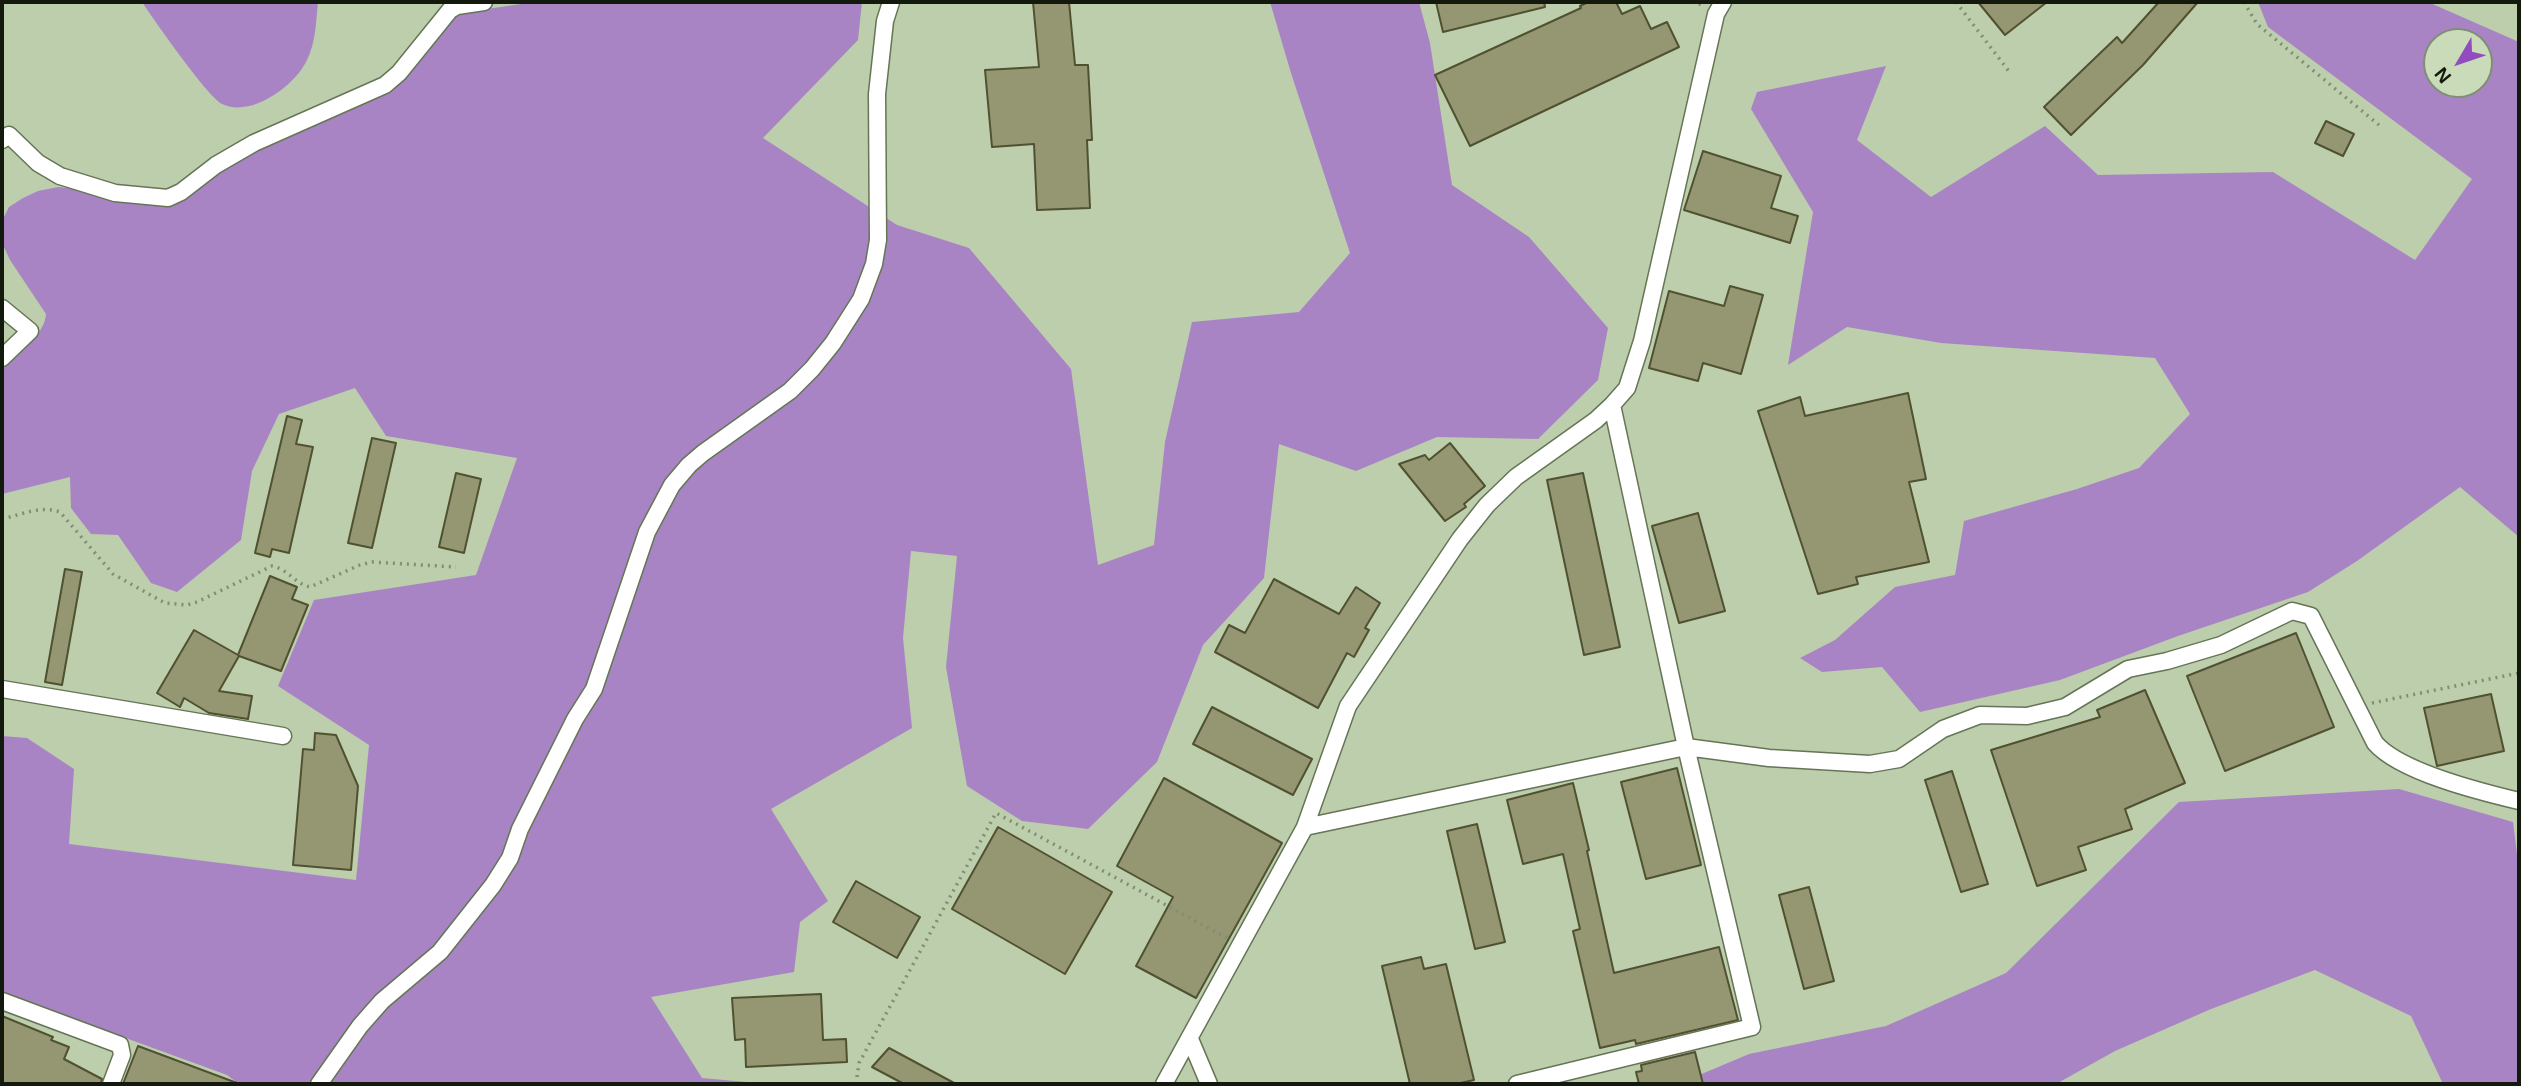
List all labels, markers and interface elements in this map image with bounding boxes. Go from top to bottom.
north arrow [2423,28,2493,98]
text: N [2430,63,2455,87]

